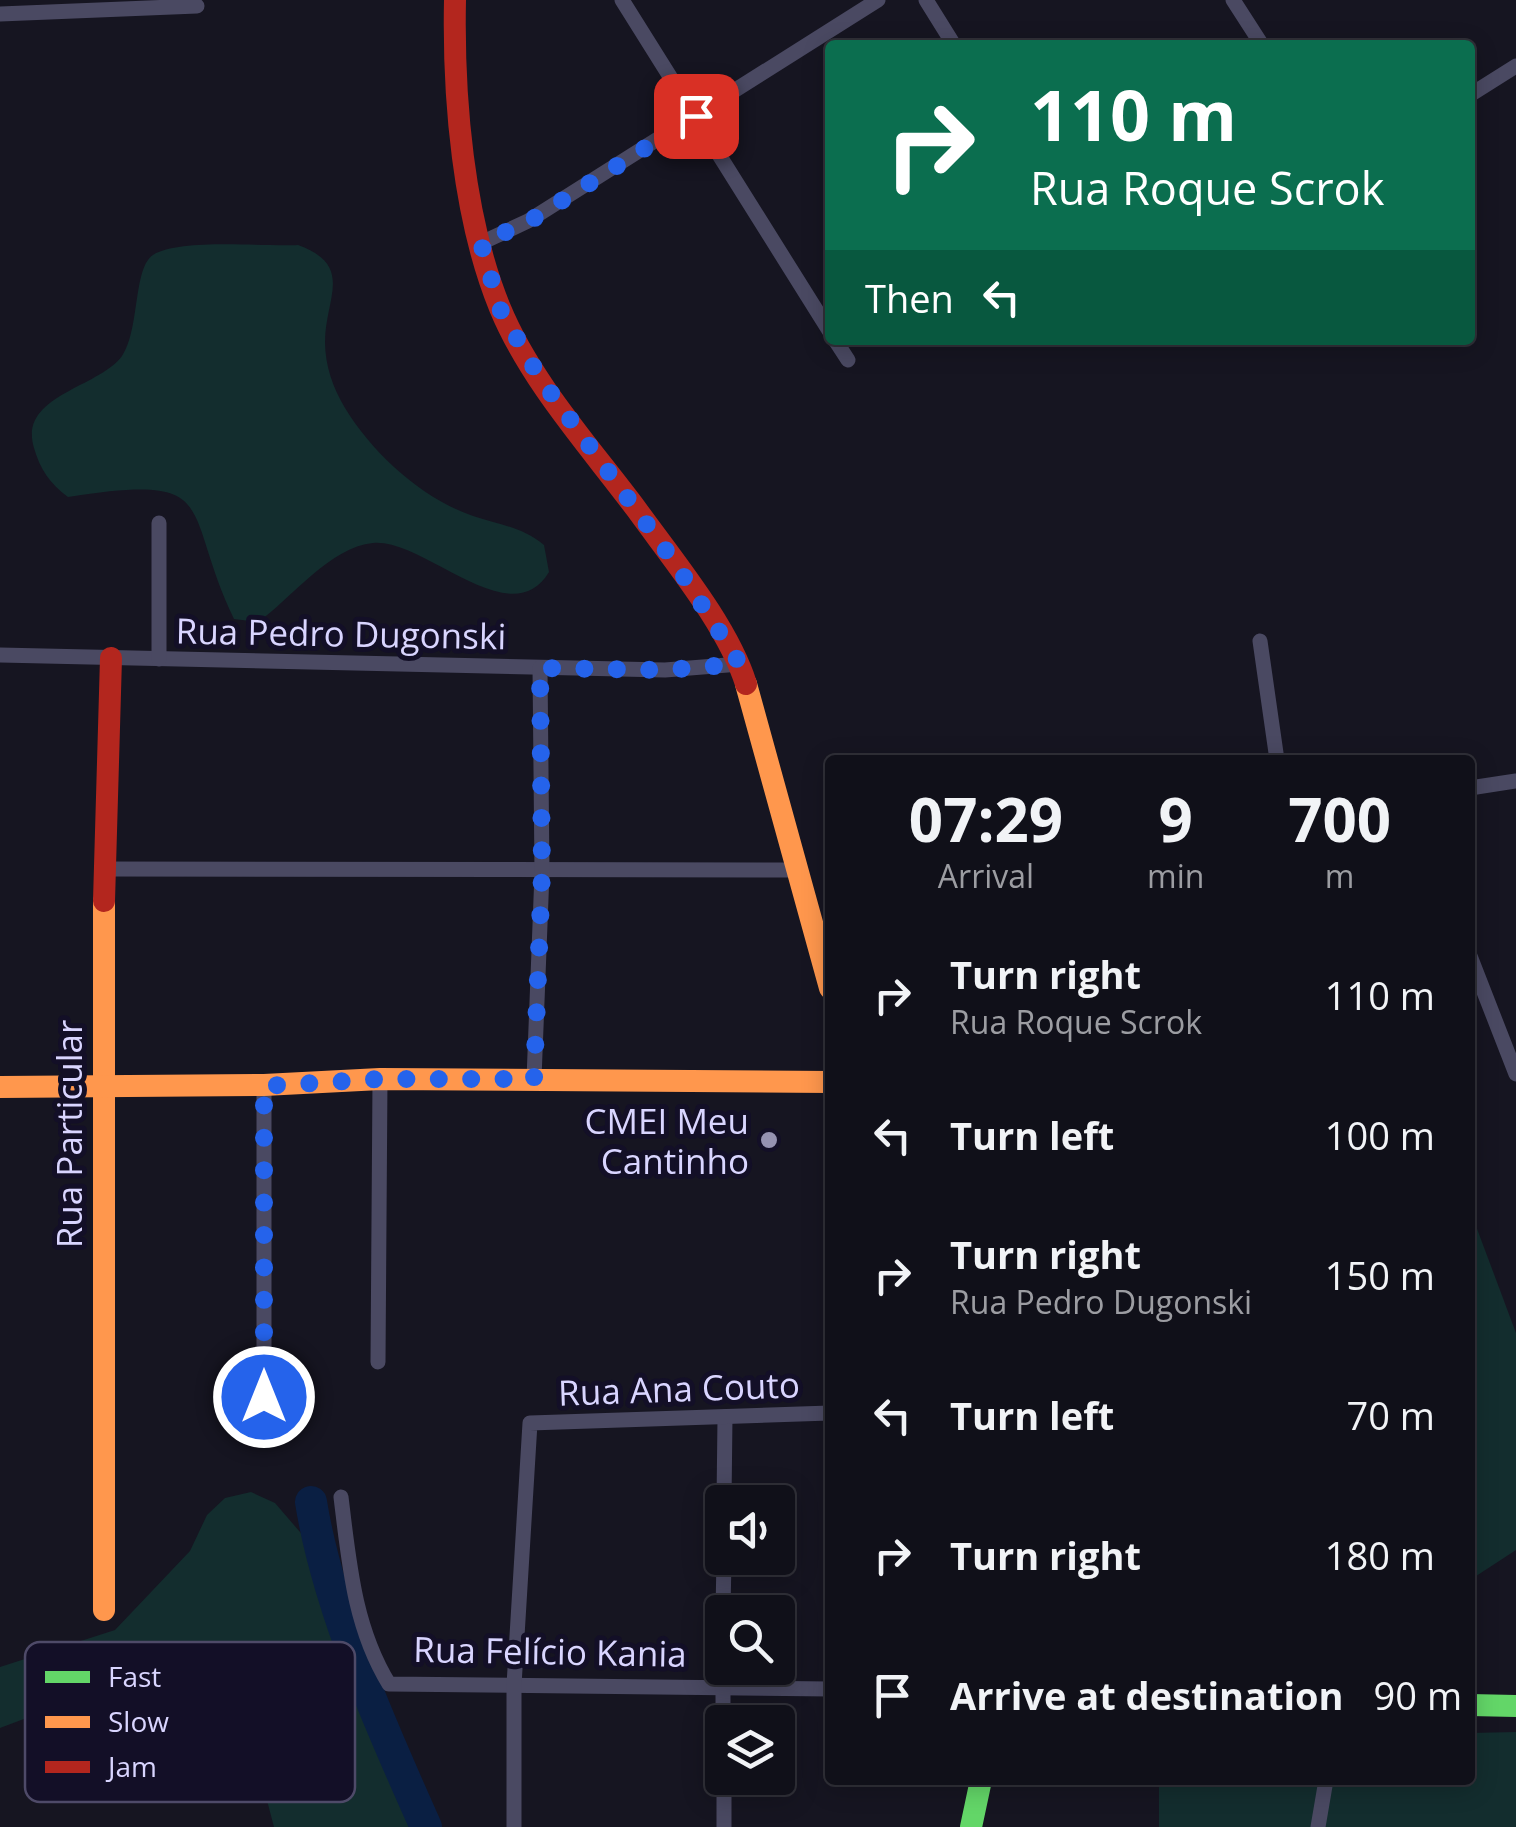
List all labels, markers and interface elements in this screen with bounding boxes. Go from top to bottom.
text: 110 m [1030,66,1237,162]
pin [654,74,739,159]
icon: right [865,80,995,210]
icon: arrive [669,89,724,144]
text: Rua Roque Scrok [1030,157,1384,218]
icon: left [974,270,1029,325]
text: Then [865,272,954,324]
street label: Rua Pedro Dugonski [175,607,507,659]
text: 07:29 [909,778,1063,860]
text: 9 [1159,778,1193,860]
text: 700 [1288,778,1391,860]
text: Arrival [938,854,1034,897]
text: min [1147,854,1204,897]
text: m [1325,854,1354,897]
text: Turn right [950,948,1141,1000]
icon: right [865,968,920,1023]
text: 110 m [1325,969,1435,1021]
text: Rua Roque Scrok [950,1000,1202,1043]
street label: Rua Particular [45,1020,92,1248]
place label: CMEI Meu Cantinho [585,1097,749,1184]
icon: left [865,1108,920,1163]
text: Turn left [950,1109,1114,1161]
text: 100 m [1325,1109,1435,1161]
marker: CMEI Meu Cantinho [758,1129,780,1151]
text: Turn right [950,1228,1141,1280]
icon: right [865,1248,920,1303]
text: 150 m [1325,1249,1435,1301]
text: Rua Pedro Dugonski [950,1280,1252,1323]
position arrow [212,1345,316,1449]
street label: Rua Ana Couto [557,1360,801,1416]
icon: left [865,1388,920,1443]
text: Turn left [950,1389,1114,1441]
text: 70 m [1346,1389,1435,1441]
map controls [705,1485,795,1795]
button: sound [705,1485,795,1575]
icon: right [865,1528,920,1583]
text: Turn right [950,1529,1141,1581]
text: 180 m [1325,1529,1435,1581]
button: search [705,1595,795,1685]
street label: Rua Felício Kania [413,1625,687,1677]
legend [25,1642,355,1802]
text: Fast [108,1657,161,1695]
icon: arrive [865,1668,920,1723]
text: Arrive at destination [950,1669,1344,1721]
text: 90 m [1374,1669,1462,1721]
text: Slow [108,1702,169,1740]
button: layers [705,1705,795,1795]
text: Jam [105,1747,157,1785]

